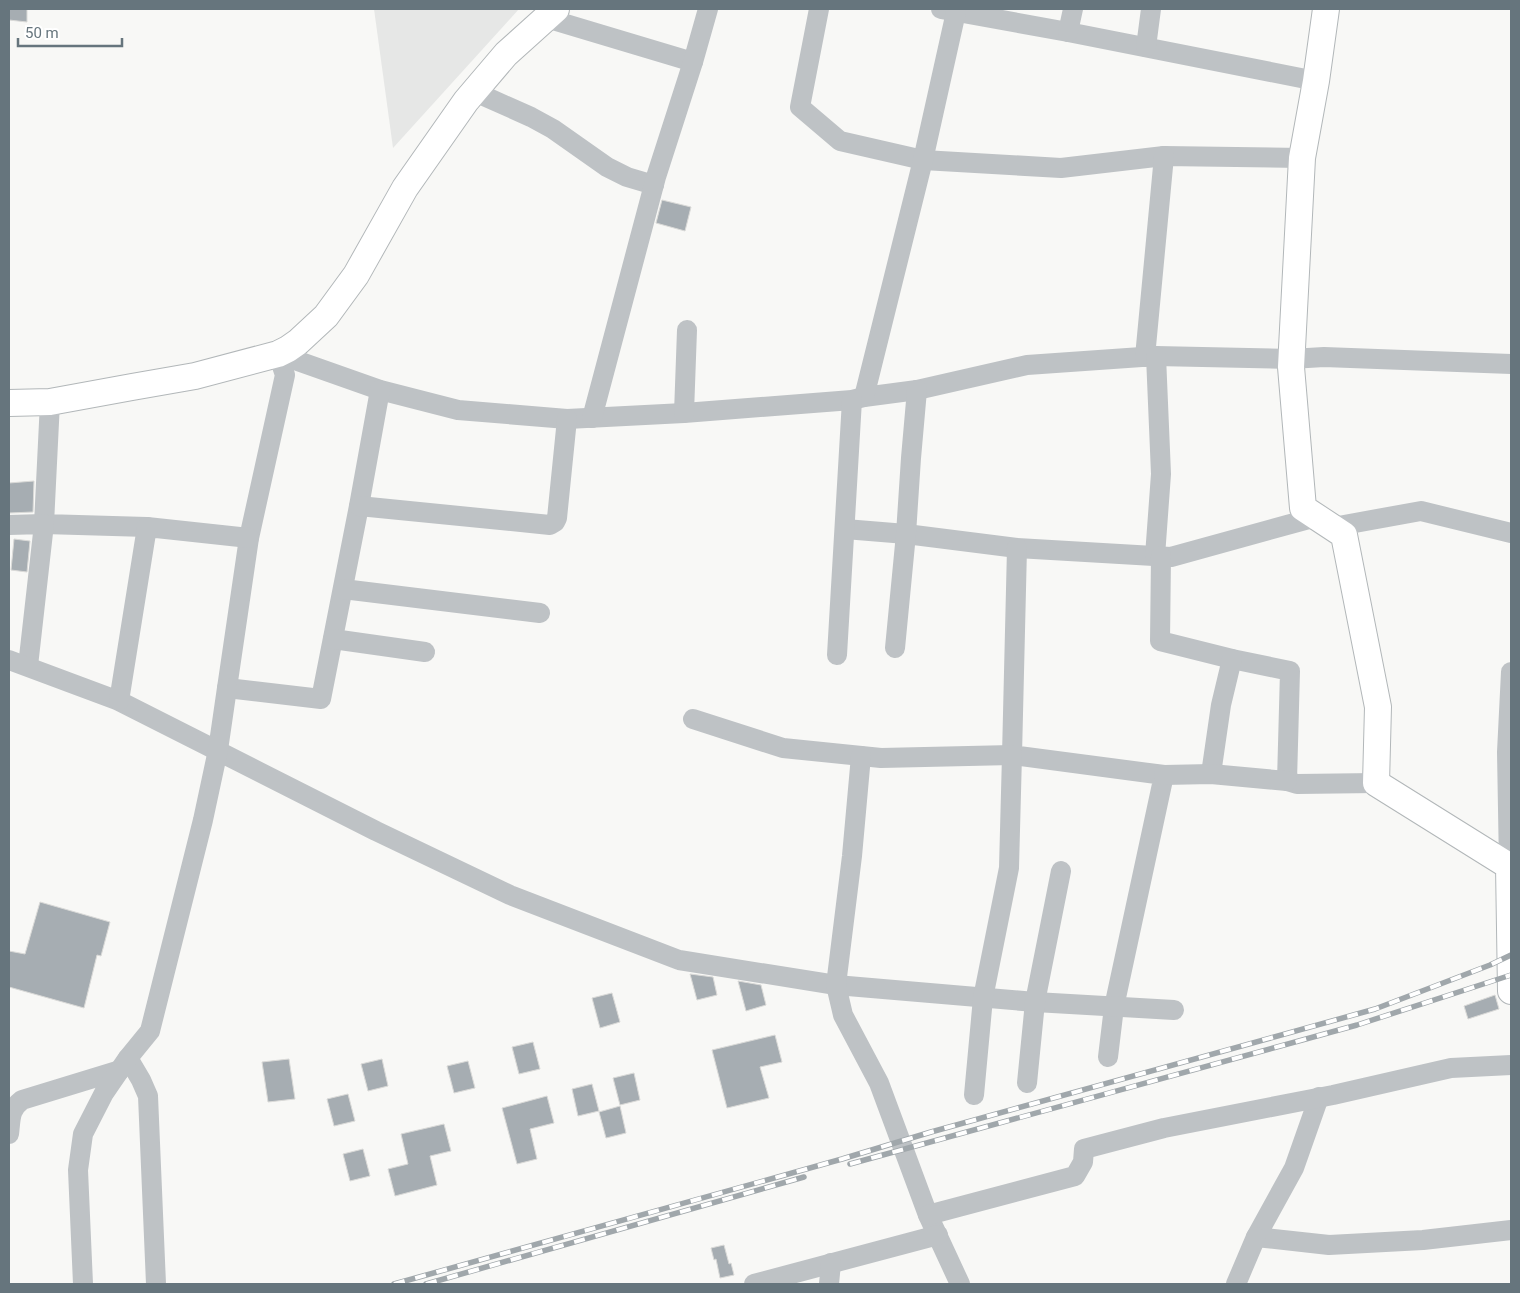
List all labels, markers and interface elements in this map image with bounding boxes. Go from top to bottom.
scale bar [18,15,121,47]
text: 50 m [25,24,59,42]

